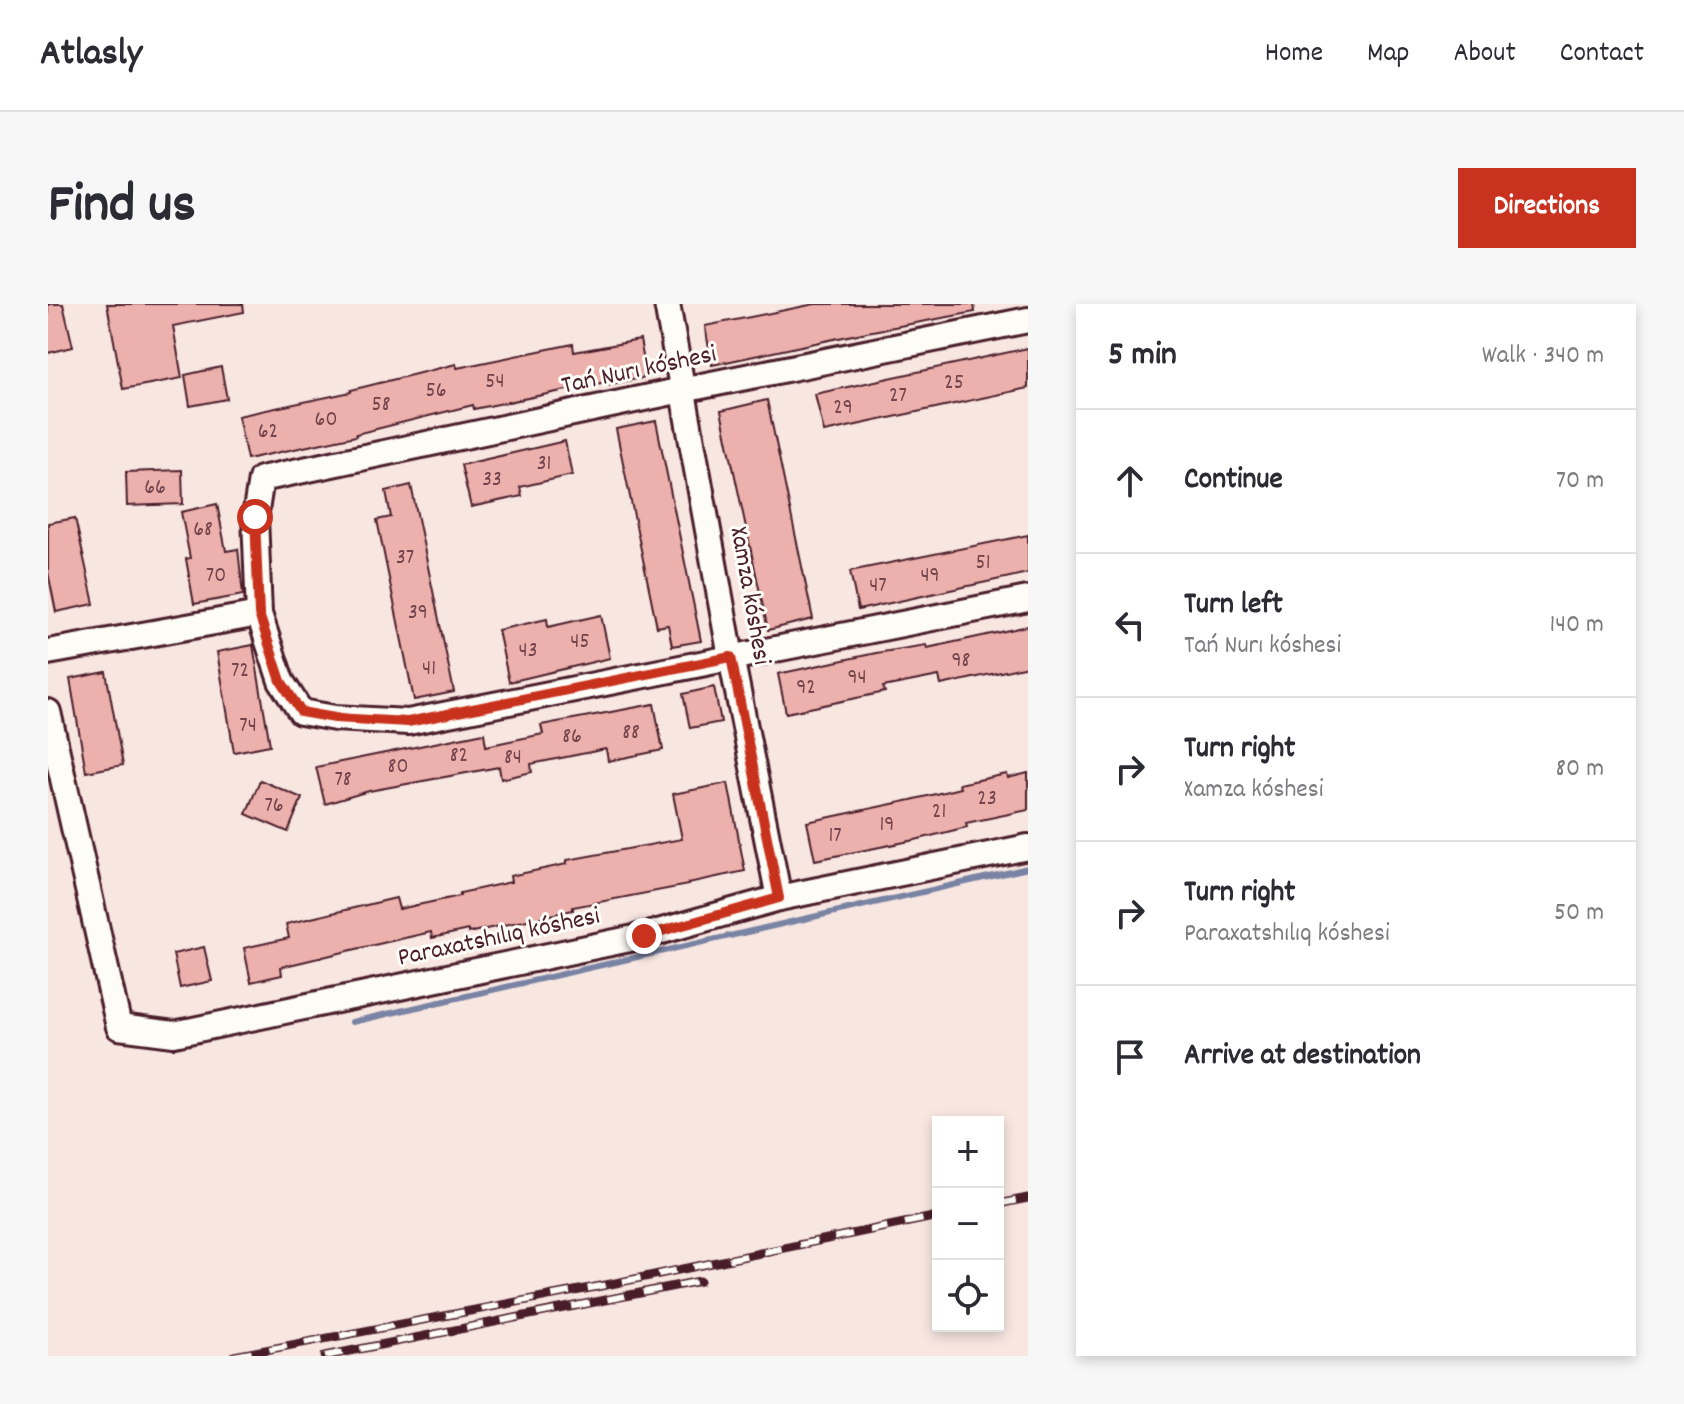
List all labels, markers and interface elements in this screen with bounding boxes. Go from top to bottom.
text: Atlasly [40,28,142,83]
text: Home [1265,35,1323,75]
text: Map [1367,35,1409,75]
text: About [1453,35,1516,75]
text: Contact [1560,35,1644,75]
text: Find us [48,168,196,248]
button: Directions [1458,168,1636,248]
text: 5 min [1108,332,1177,381]
street label: Tań Nurı kóshesi [558,337,720,405]
text: Walk · 340 m [1482,338,1604,375]
house number: 54 [485,367,505,398]
house number: 25 [944,368,964,399]
house number: 56 [426,376,446,407]
house number: 27 [889,381,907,412]
house number: 58 [371,390,391,421]
house number: 29 [833,393,853,424]
house number: 60 [315,405,337,436]
house number: 62 [258,417,278,448]
house number: 31 [537,449,551,480]
icon: ahead [1108,459,1152,503]
text: Continue [1184,460,1283,503]
text: 70 m [1556,463,1604,500]
house number: 33 [482,465,502,496]
house number: 66 [144,473,166,504]
route start [237,499,273,535]
house number: 68 [193,515,213,546]
street label: Xamza kóshesi [719,524,779,668]
house number: 37 [396,543,414,574]
house number: 51 [975,548,991,579]
house number: 70 [206,561,226,592]
house number: 49 [920,561,940,592]
house number: 47 [869,571,887,602]
text: Turn left [1184,585,1283,628]
house number: 39 [408,598,428,629]
icon: left [1108,603,1152,647]
text: 140 m [1550,607,1604,644]
house number: 45 [570,627,590,658]
text: Tań Nurı kóshesi [1184,628,1341,665]
house number: 43 [519,636,537,667]
house number: 98 [952,646,970,677]
house number: 41 [422,654,436,685]
house number: 72 [231,656,249,687]
house number: 94 [847,663,867,694]
house number: 92 [796,673,816,704]
house number: 74 [239,711,257,742]
house number: 88 [622,718,640,749]
house number: 86 [562,722,582,753]
text: Turn right [1184,729,1295,772]
house number: 82 [450,741,468,772]
house number: 84 [504,743,522,774]
icon: right [1108,747,1152,791]
text: 80 m [1556,751,1604,788]
house number: 80 [388,752,408,783]
house number: 78 [334,765,352,796]
text: Xamza kóshesi [1184,772,1324,809]
house number: 23 [977,784,997,815]
house number: 76 [264,791,284,822]
house number: 21 [932,797,946,828]
house number: 19 [880,810,894,841]
house number: 17 [828,821,842,852]
text: Turn right [1184,873,1295,916]
icon: right [1108,891,1152,935]
text: 50 m [1554,895,1604,932]
street label: Paraxatshılıq kóshesi [395,898,604,977]
text: Paraxatshılıq kóshesi [1184,916,1390,953]
route end [626,918,662,954]
icon: arrive [1108,1035,1152,1079]
text: Arrive at destination [1184,1036,1421,1079]
map controls [932,1116,1004,1332]
button: + [932,1116,1004,1188]
button: − [932,1188,1004,1260]
button: locate [932,1260,1004,1332]

